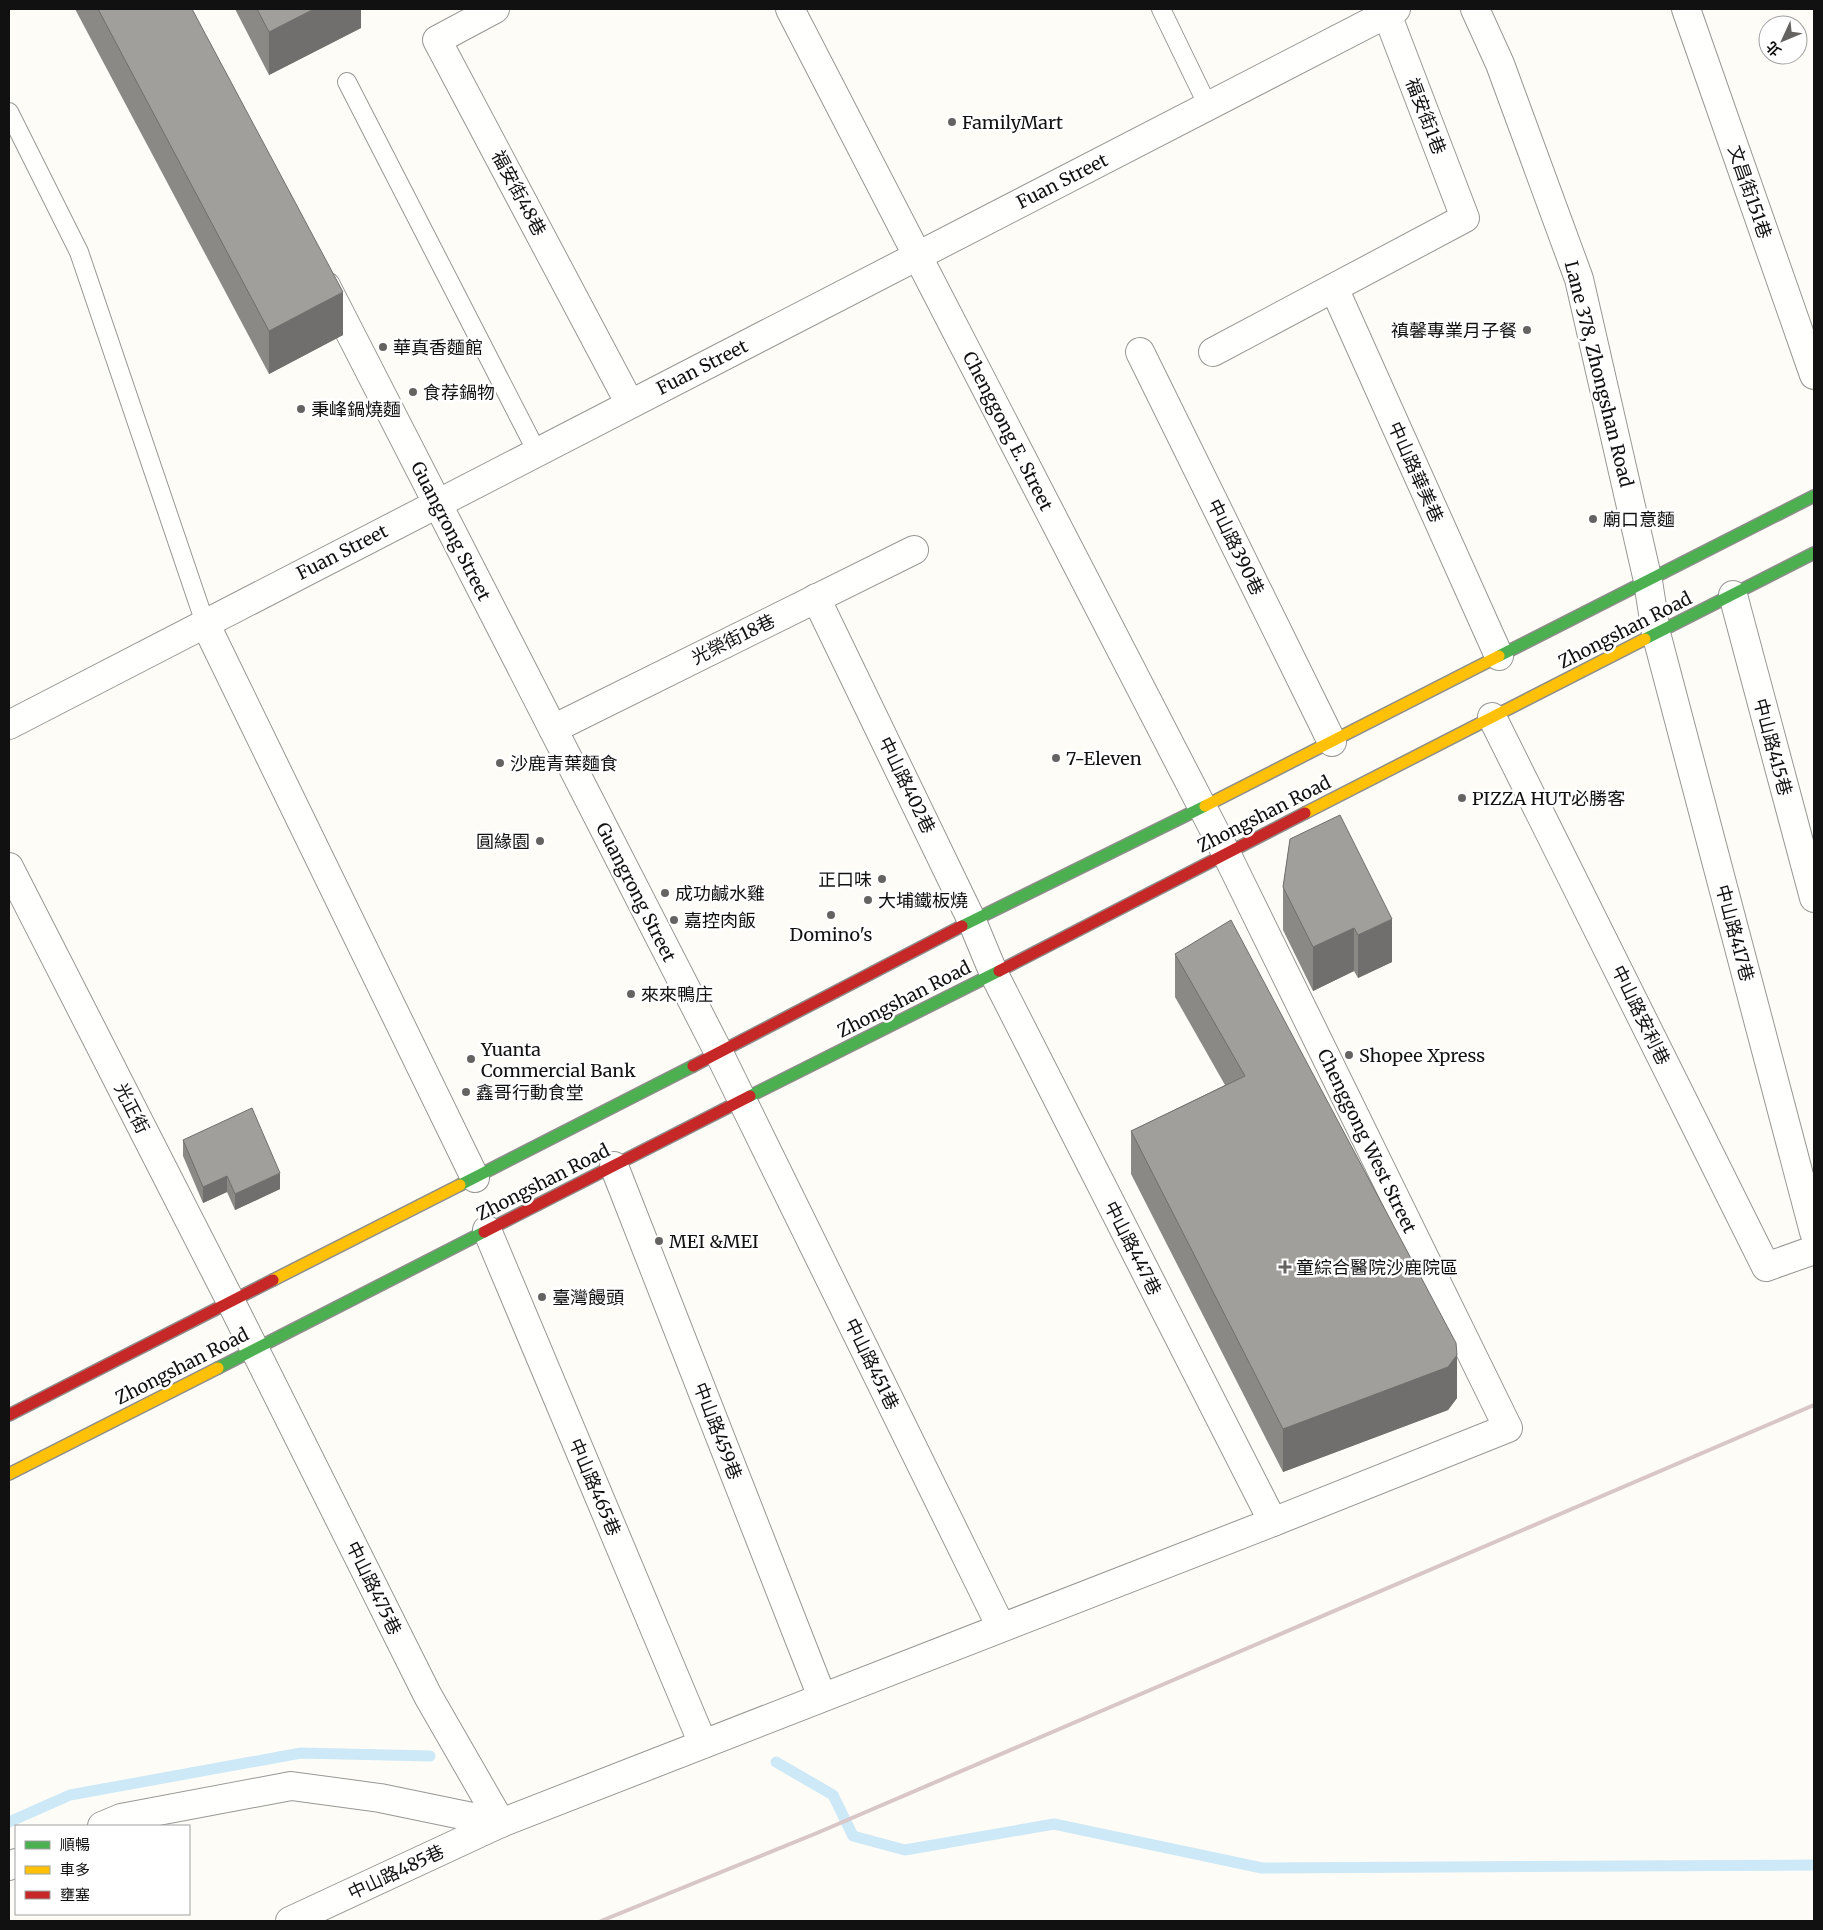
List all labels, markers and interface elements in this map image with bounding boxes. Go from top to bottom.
north arrow [1758,15,1808,65]
text: 北 [1762,38,1785,60]
street label: 福安街1巷 [1401,74,1451,158]
place label: FamilyMart [962,111,1063,134]
marker: FamilyMart [946,116,958,128]
street label: 文昌街151巷 [1723,142,1777,242]
street label: 福安街48巷 [487,146,551,240]
street label: Fuan Street [1013,148,1111,214]
street label: Lane 378, Zhongshan Road [1560,258,1638,490]
place label: 禛馨專業月子餐 [1391,319,1517,342]
marker: 禛馨專業月子餐 [1521,324,1533,336]
street label: Fuan Street [653,334,751,400]
place label: 華真香麵館 [393,336,483,359]
marker: 華真香麵館 [377,341,389,353]
street label: Chenggong E. Street [958,348,1058,514]
place label: 食荐鍋物 [423,381,495,404]
marker: 食荐鍋物 [407,386,419,398]
place label: 秉峰鍋燒麵 [311,398,401,421]
marker: 秉峰鍋燒麵 [295,403,307,415]
street label: 中山路華美巷 [1384,418,1448,526]
street label: Guangrong Street [406,458,496,604]
street label: 中山路390巷 [1203,495,1269,599]
place label: 廟口意麵 [1603,508,1675,531]
marker: 廟口意麵 [1587,513,1599,525]
street label: Fuan Street [293,519,391,585]
street label: Zhongshan Road [1554,586,1696,674]
street label: 光榮街18巷 [687,609,779,669]
street label: 中山路415巷 [1749,696,1797,798]
street label: 中山路402巷 [874,733,940,837]
place label: 7-Eleven [1066,747,1142,770]
place label: 沙鹿青葉麵食 [510,752,618,775]
marker: 7-Eleven [1050,752,1062,764]
marker: 沙鹿青葉麵食 [494,757,506,769]
street label: Zhongshan Road [1193,770,1335,858]
place label: PIZZA HUT必勝客 [1472,787,1625,810]
marker: PIZZA HUT必勝客 [1456,792,1468,804]
street label: Guangrong Street [591,819,681,965]
place label: 圓緣園 [476,830,530,853]
marker: 圓緣園 [534,835,546,847]
place label: 正口味 [818,868,872,891]
marker: 正口味 [876,873,888,885]
place label: 成功鹹水雞 [675,882,765,905]
street label: 中山路417巷 [1711,882,1759,984]
marker: 成功鹹水雞 [659,887,671,899]
place label: 大埔鐵板燒 [878,889,968,912]
marker: 大埔鐵板燒 [862,894,874,906]
place label: 嘉控肉飯 [684,909,756,932]
marker: Domino's [825,909,837,921]
marker: 嘉控肉飯 [668,914,680,926]
place label: Domino's [790,923,873,946]
street label: Zhongshan Road [833,955,975,1043]
street label: 中山路安利巷 [1607,961,1675,1069]
place label: 來來鴨庄 [641,983,713,1006]
marker: 來來鴨庄 [625,988,637,1000]
place label: Yuanta Commercial Bank [480,1038,636,1082]
place label: Shopee Xpress [1359,1044,1485,1067]
street label: Chenggong West Street [1312,1045,1422,1237]
marker: Shopee Xpress [1343,1049,1355,1061]
marker: Yuanta Commercial Bank [465,1053,477,1065]
street label: 光正街 [109,1079,155,1137]
place label: 鑫哥行動食堂 [476,1081,584,1104]
marker: 鑫哥行動食堂 [460,1086,472,1098]
street label: Zhongshan Road [472,1138,614,1226]
street label: 中山路447巷 [1099,1197,1167,1299]
place label: MEI &MEI [669,1230,759,1253]
marker: MEI &MEI [653,1235,665,1247]
place label: 童綜合醫院沙鹿院區 [1296,1256,1458,1279]
marker: 童綜合醫院沙鹿院區 [1278,1260,1292,1274]
place label: 臺灣饅頭 [552,1286,624,1309]
marker: 臺灣饅頭 [536,1291,548,1303]
street label: 中山路451巷 [840,1314,904,1414]
street label: Zhongshan Road [111,1322,253,1410]
street label: 中山路459巷 [689,1379,747,1483]
street label: 中山路465巷 [564,1435,626,1539]
street label: 中山路475巷 [341,1537,407,1639]
legend [15,1825,190,1915]
text: 順暢 [60,1835,90,1854]
street label: 中山路485巷 [344,1840,448,1904]
text: 車多 [60,1860,90,1879]
text: 壅塞 [60,1885,90,1904]

